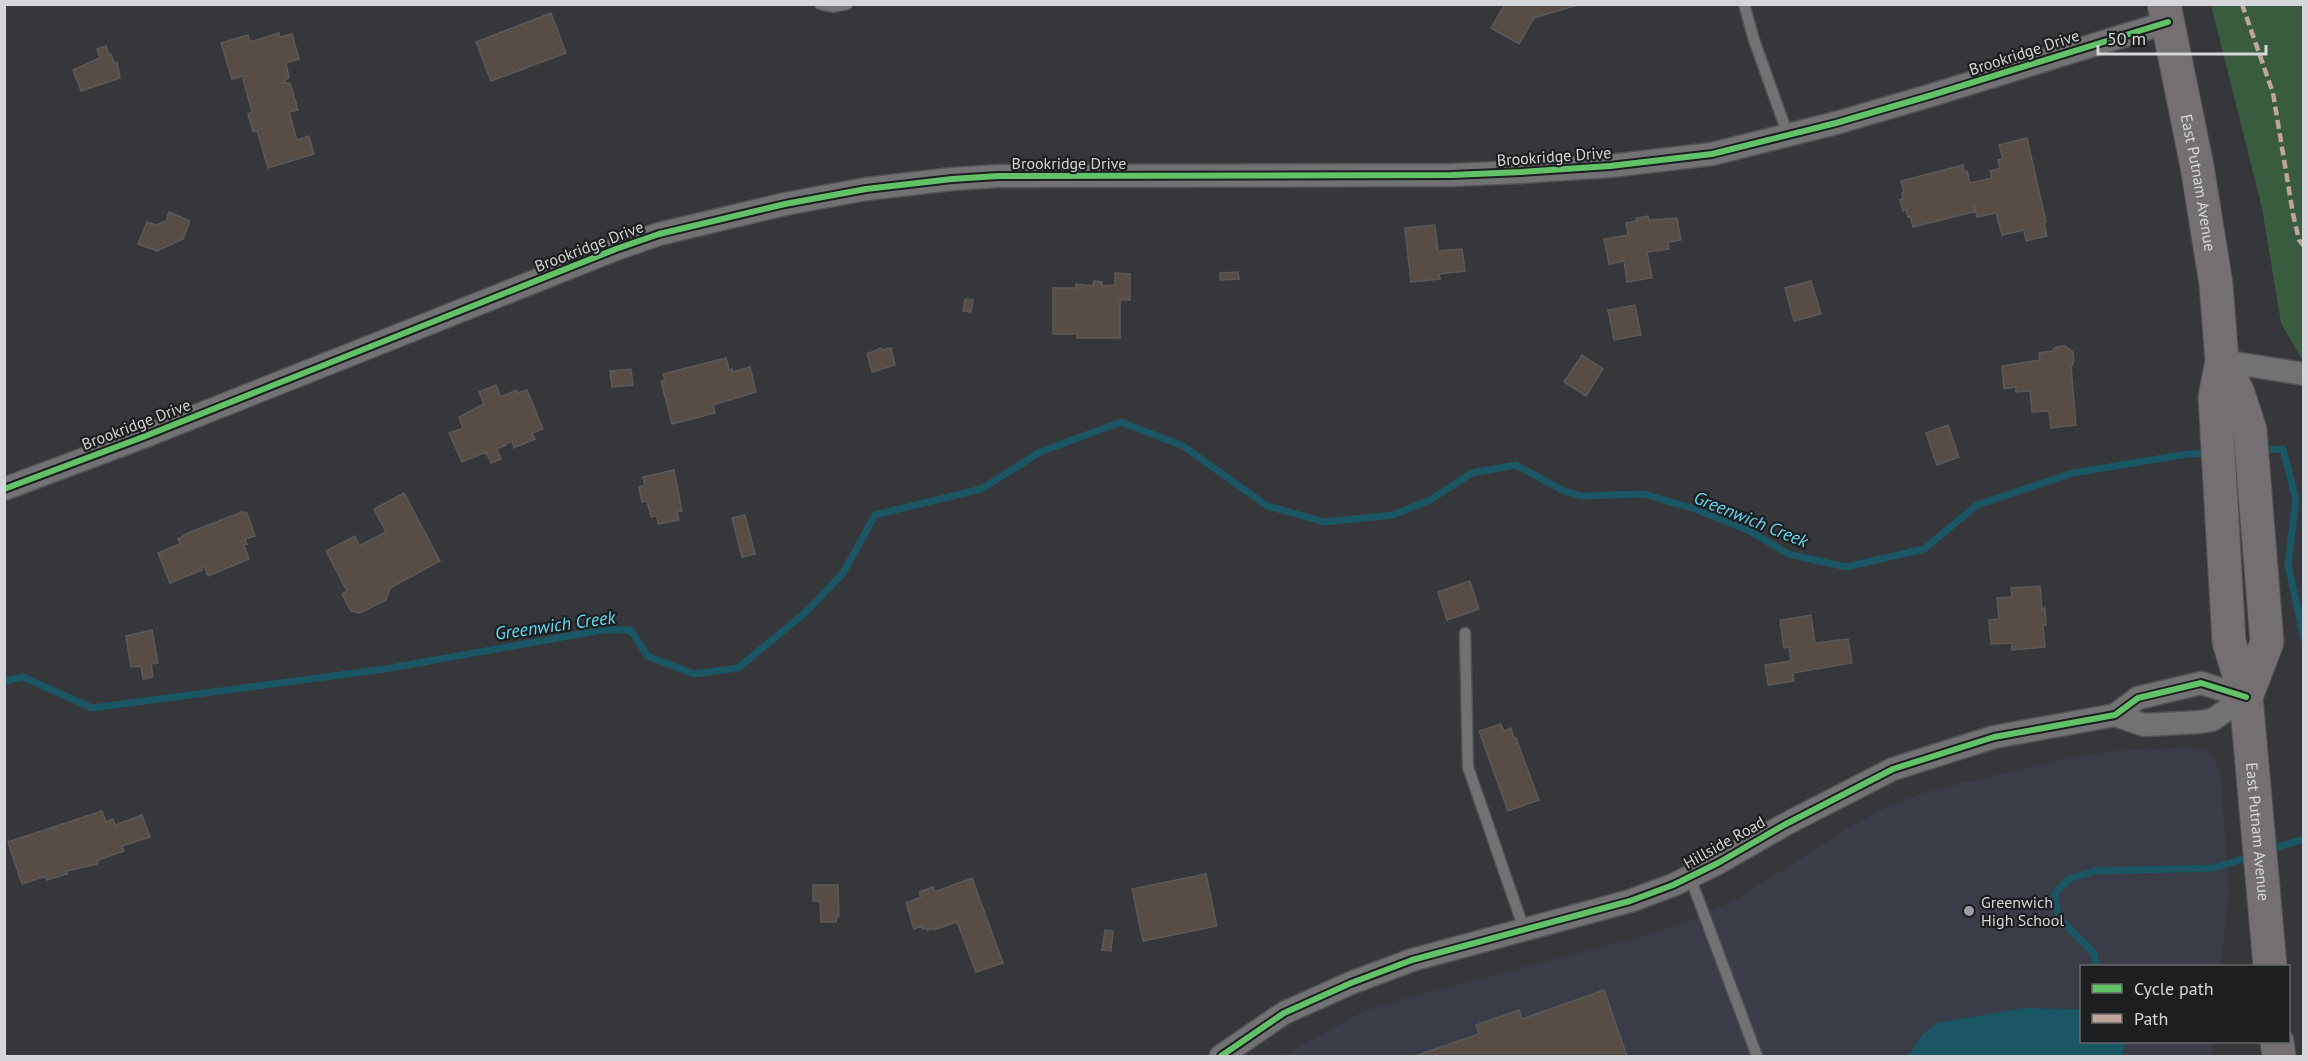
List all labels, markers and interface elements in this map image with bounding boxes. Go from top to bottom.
scale bar [2098,18,2266,56]
street label: Brookridge Drive [1966,25,2082,79]
text: 50 m [2107,27,2146,50]
street label: East Putnam Avenue [2177,112,2221,253]
street label: Brookridge Drive [1496,142,1612,170]
street label: Brookridge Drive [1012,153,1126,173]
street label: Brookridge Drive [532,216,646,276]
street label: Brookridge Drive [79,394,193,454]
water label: Greenwich Creek [1691,486,1812,553]
water label: Greenwich Creek [493,605,618,645]
street label: East Putnam Avenue [2242,762,2274,902]
street label: Hillside Road [1680,811,1768,873]
place label: Greenwich High School [1981,892,2064,930]
marker: Greenwich High School [1962,904,1976,918]
legend [2080,965,2290,1043]
text: Cycle path [2134,977,2214,1000]
text: Path [2134,1007,2168,1030]

